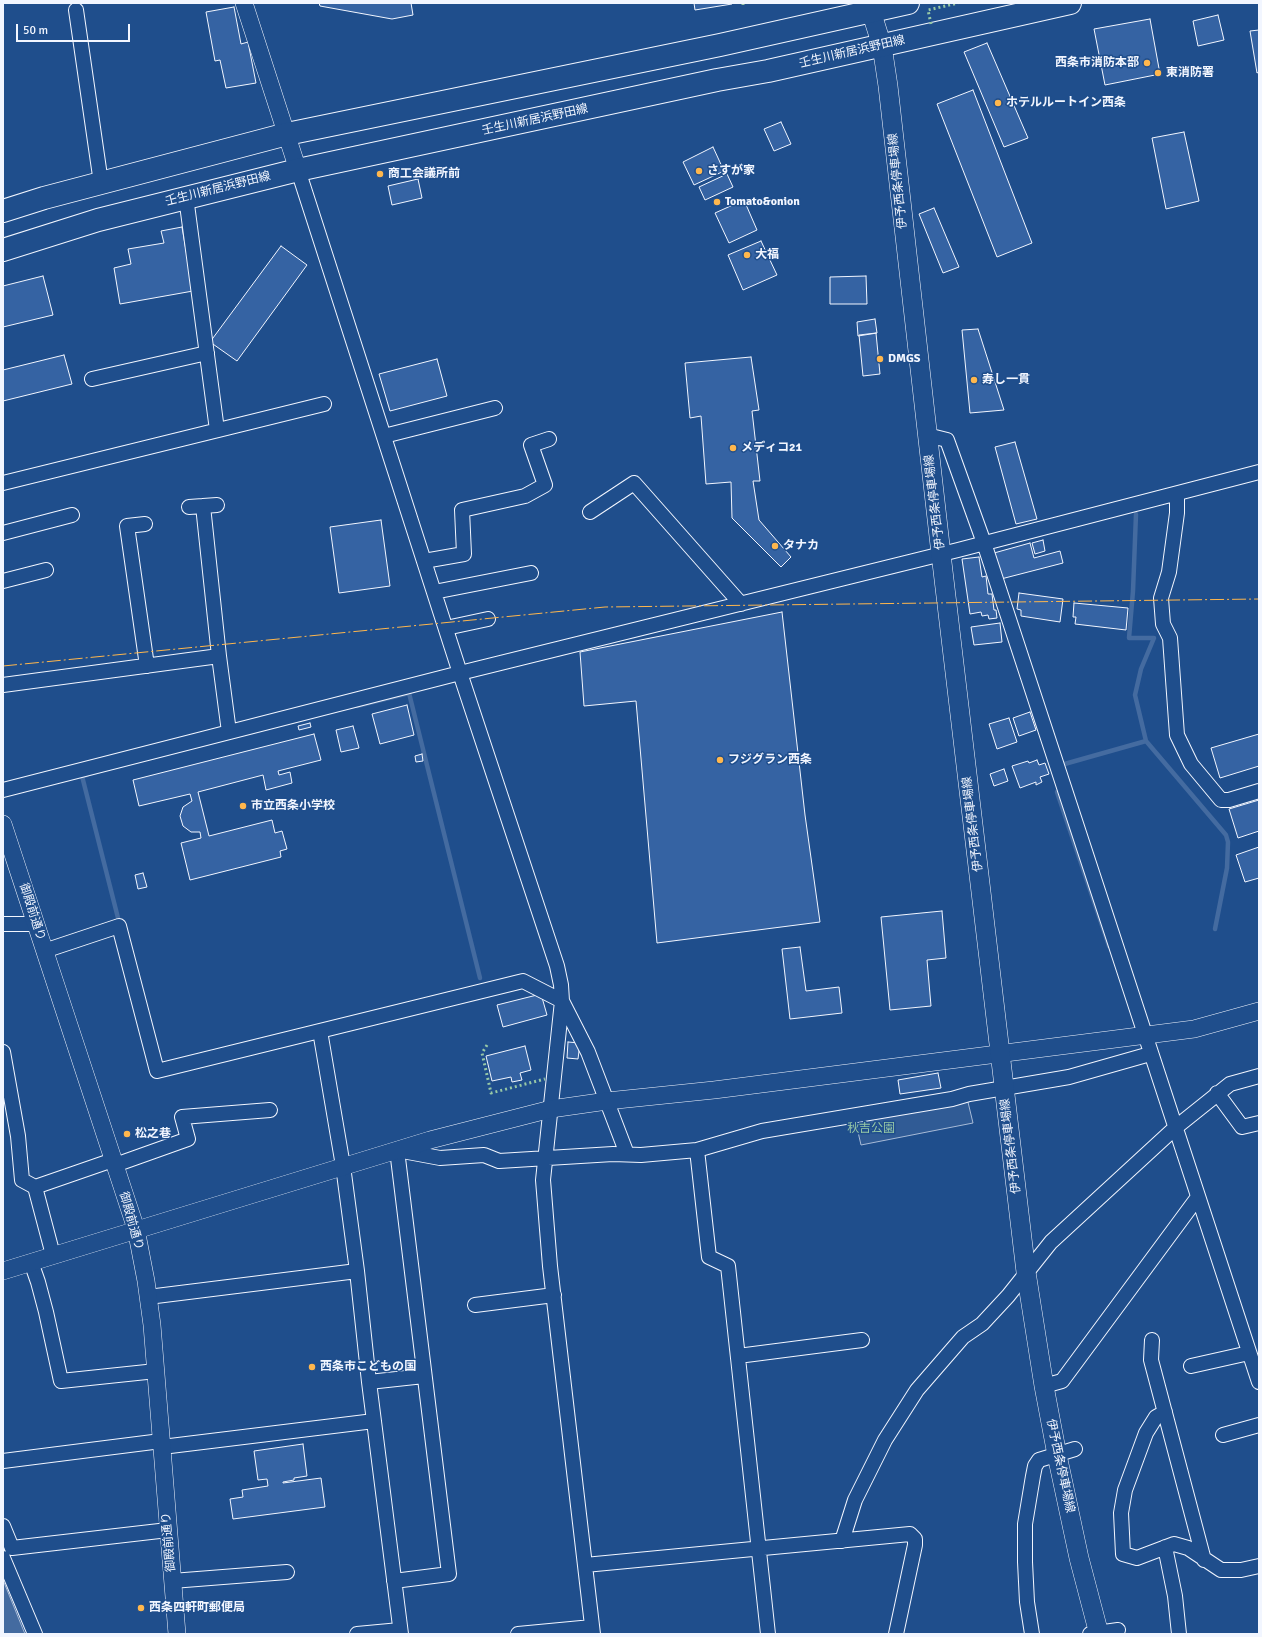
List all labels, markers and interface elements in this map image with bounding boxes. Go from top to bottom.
scale bar [18,16,132,42]
text: 50 m [23,23,48,38]
street label: 壬生川新居浜野田線 [798,33,906,71]
place label: 西条市消防本部 [1055,56,1139,70]
marker: 西条市消防本部 [1142,58,1152,68]
place label: 東消防署 [1166,66,1214,80]
marker: 東消防署 [1153,68,1163,78]
place label: ホテルルートイン西条 [1006,96,1126,110]
marker: ホテルルートイン西条 [993,98,1003,108]
street label: 壬生川新居浜野田線 [481,102,589,138]
street label: 伊予西条停車場線 [886,133,910,229]
place label: さすが家 [707,164,755,178]
marker: さすが家 [694,166,704,176]
place label: 商工会議所前 [388,167,460,181]
street label: 壬生川新居浜野田線 [164,169,272,209]
marker: 商工会議所前 [375,169,385,179]
place label: Tomato&onion [725,195,800,209]
marker: Tomato&onion [712,197,722,207]
place label: 大福 [755,248,779,262]
marker: 大福 [742,250,752,260]
place label: DMGS [888,352,921,366]
marker: DMGS [875,354,885,364]
place label: 寿し一貫 [982,373,1030,387]
marker: 寿し一貫 [969,375,979,385]
place label: メディコ21 [741,441,802,455]
marker: メディコ21 [728,443,738,453]
street label: 伊予西条停車場線 [922,453,948,551]
place label: タナカ [783,539,819,553]
marker: タナカ [770,541,780,551]
place label: フジグラン西条 [728,753,812,767]
marker: フジグラン西条 [715,755,725,765]
street label: 伊予西条停車場線 [960,775,986,873]
place label: 市立西条小学校 [251,799,335,813]
marker: 市立西条小学校 [238,801,248,811]
street label: 御殿前通り [16,881,48,943]
street label: 伊予西条停車場線 [998,1097,1024,1195]
park label: 秋吉公園 [847,1122,895,1136]
place label: 松之巷 [135,1127,171,1141]
marker: 松之巷 [122,1129,132,1139]
street label: 御殿前通り [116,1190,146,1252]
place label: 西条市こどもの国 [320,1360,416,1374]
marker: 西条市こどもの国 [307,1362,317,1372]
street label: 伊予西条停車場線 [1043,1418,1077,1514]
street label: 御殿前通り [159,1511,179,1573]
place label: 西条四軒町郵便局 [149,1601,245,1615]
marker: 西条四軒町郵便局 [136,1603,146,1613]

